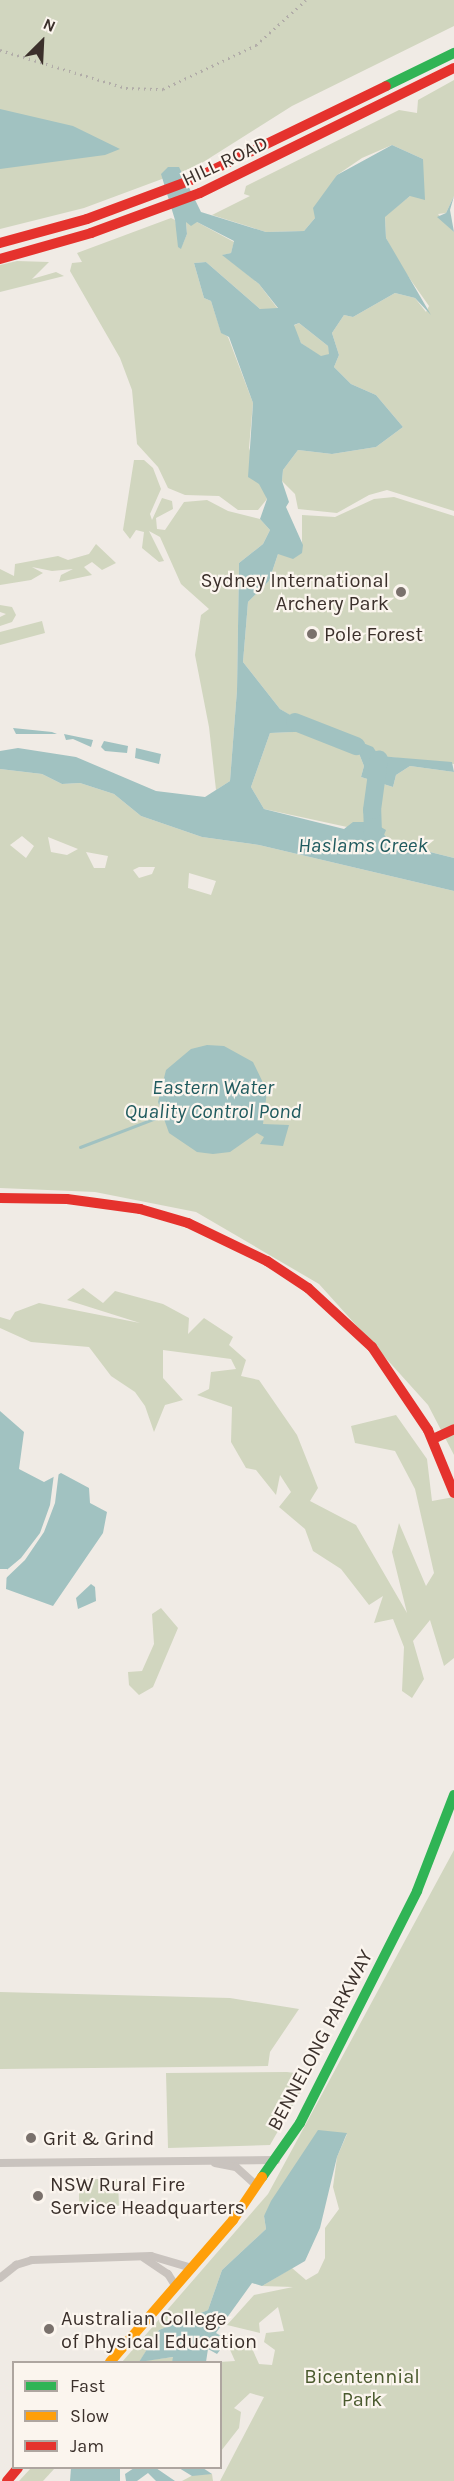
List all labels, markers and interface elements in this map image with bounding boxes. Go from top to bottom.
north arrow [12,12,72,72]
text: N [40,14,59,36]
street label: HILL ROAD [178,131,272,191]
place label: Sydney International Archery Park [200,568,389,615]
marker: Sydney International Archery Park [394,585,408,599]
place label: Pole Forest [324,622,423,646]
marker: Pole Forest [305,627,319,641]
water label: Haslams Creek [298,832,428,858]
water label: Eastern Water Quality Control Pond [124,1074,302,1124]
street label: BENNELONG PARKWAY [262,1946,378,2134]
place label: Grit & Grind [43,2126,154,2150]
marker: Grit & Grind [24,2131,38,2145]
place label: NSW Rural Fire Service Headquarters [50,2172,245,2219]
marker: NSW Rural Fire Service Headquarters [31,2189,45,2203]
place label: Australian College of Physical Education [61,2306,257,2353]
marker: Australian College of Physical Education [42,2322,56,2336]
legend [12,2361,222,2469]
park label: Bicentennial Park [304,2365,420,2412]
text: Fast [70,2375,105,2397]
text: Slow [70,2405,109,2427]
text: Jam [70,2435,104,2457]

